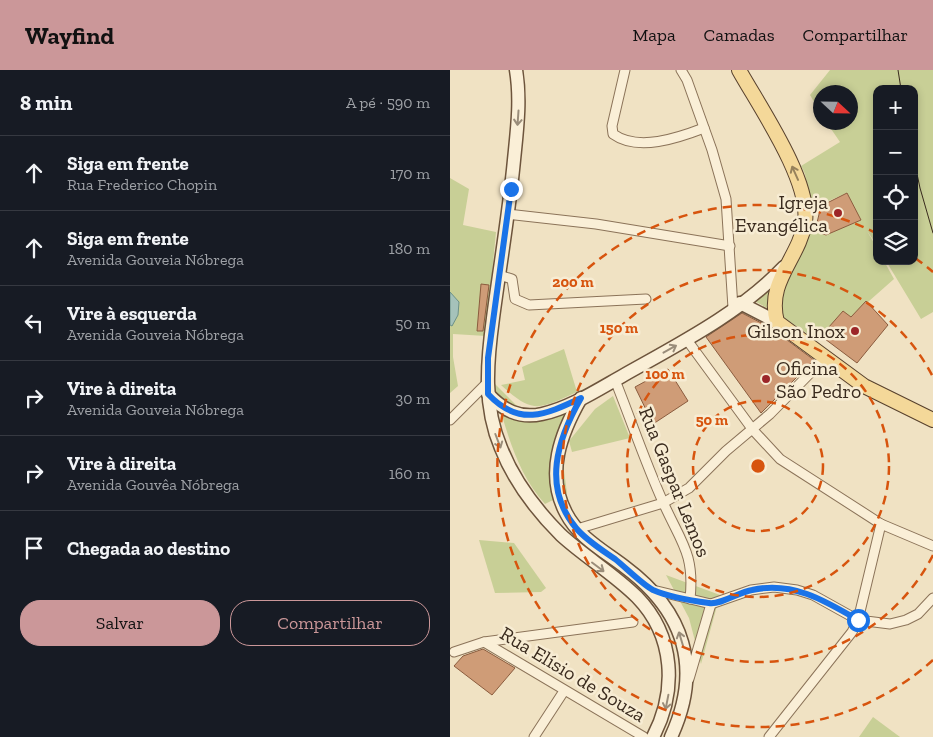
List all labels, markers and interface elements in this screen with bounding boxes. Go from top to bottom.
text: Wayfind [25,21,114,50]
text: Mapa [633,24,676,46]
text: Camadas [704,24,775,46]
text: Compartilhar [803,24,908,46]
north arrow [813,85,858,130]
map controls [873,85,918,265]
button: + [873,85,918,130]
text: 8 min [20,90,72,115]
text: A pé · 590 m [346,93,430,112]
one-way arrow [514,110,523,126]
button: − [873,130,918,175]
text: Siga em frente [67,152,189,175]
icon: ahead [20,159,48,187]
text: 170 m [390,164,430,183]
one-way arrow [789,165,799,180]
text: Rua Frederico Chopin [67,175,217,194]
button: locate [873,175,918,220]
route end [500,178,523,201]
place label: Igreja Evangélica [735,190,828,237]
marker: Igreja Evangélica [832,207,844,219]
button: layers [873,220,918,265]
text: Siga em frente [67,227,189,250]
icon: ahead [20,234,48,262]
text: 180 m [389,239,430,258]
text: Avenida Gouveia Nóbrega [67,250,244,269]
text: 200 m [552,273,594,291]
text: Vire à esquerda [67,302,197,325]
icon: left [20,309,48,337]
text: 50 m [395,314,430,333]
text: 150 m [600,319,638,337]
place label: Gilson Inox [747,319,845,343]
text: Avenida Gouveia Nóbrega [67,325,244,344]
marker: Gilson Inox [849,325,861,337]
one-way arrow [662,344,677,353]
place label: Oficina São Pedro [776,356,861,403]
text: 100 m [645,365,685,383]
marker: Oficina São Pedro [760,373,772,385]
text: Vire à direita [67,377,176,400]
icon: right [20,384,48,412]
text: 30 m [396,389,430,408]
text: Avenida Gouveia Nóbrega [67,400,244,419]
street label: Rua Gaspar Lemos [634,403,716,561]
text: 50 m [696,411,728,429]
one-way arrow [494,433,503,449]
text: Vire à direita [67,452,176,475]
centre of rings [749,457,767,475]
icon: right [20,459,48,487]
text: 160 m [389,464,430,483]
text: Avenida Gouvêa Nóbrega [67,475,240,494]
icon: arrive [20,534,48,562]
text: Chegada ao destino [67,537,230,560]
one-way arrow [591,561,604,572]
button: Salvar [20,600,220,646]
button: Compartilhar [230,600,430,646]
route start [847,609,870,632]
street label: Rua Elísio de Souza [496,621,650,727]
one-way arrow [676,632,685,647]
one-way arrow [661,693,671,709]

